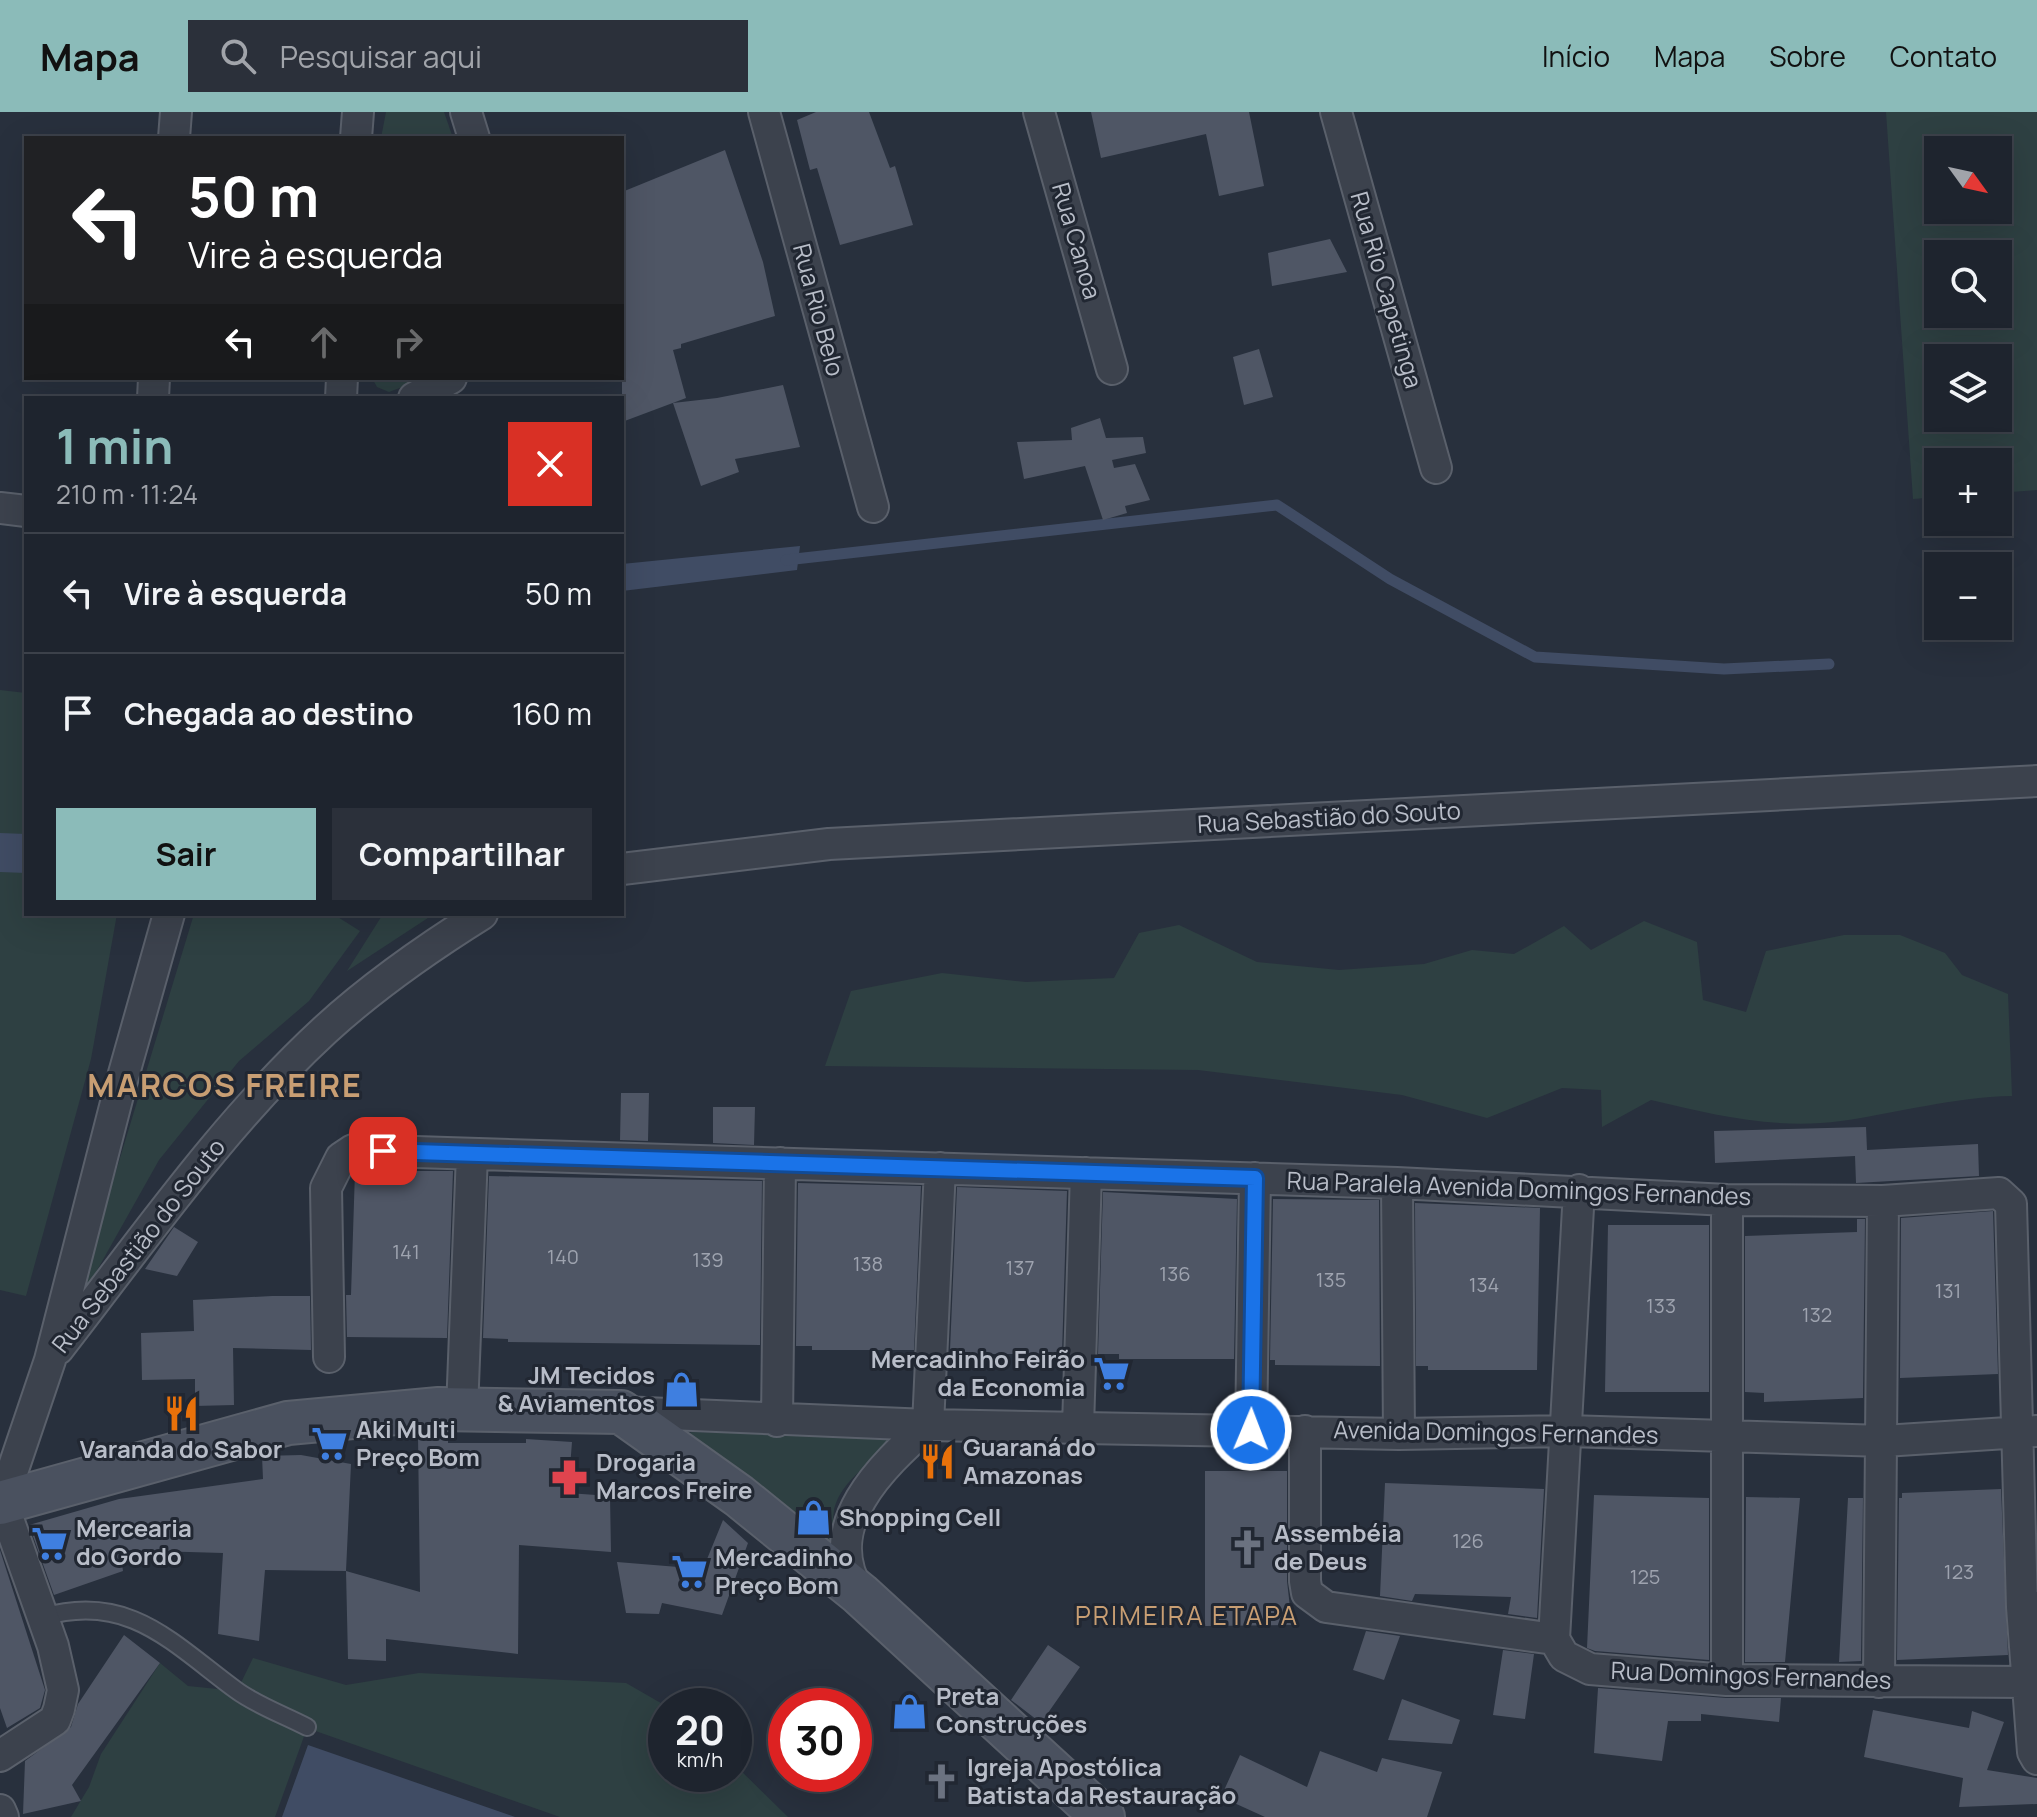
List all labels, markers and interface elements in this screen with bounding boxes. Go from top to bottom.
search box [188,20,748,92]
text: Mapa [40,30,140,82]
icon: search [216,34,260,78]
text: Pesquisar aqui [280,36,482,77]
text: Início [1542,37,1610,75]
text: Mapa [1654,37,1725,75]
text: Sobre [1769,37,1846,75]
text: Contato [1890,37,1997,75]
north arrow [1924,136,2012,224]
map controls [1924,136,2012,640]
text: 50 m [188,157,319,234]
icon: left [56,168,160,272]
street label: Rua Canoa [1045,178,1110,303]
street label: Rua Rio Capetinga [1344,187,1431,392]
text: Vire à esquerda [188,230,443,279]
street label: Rua Rio Belo [786,240,853,379]
button: search [1924,240,2012,328]
icon: left [218,320,262,364]
icon: ahead [302,320,346,364]
icon: right [386,320,430,364]
button: layers [1924,344,2012,432]
text: 1 min [56,413,173,478]
button: close [508,422,592,506]
button: + [1924,448,2012,536]
text: 210 m · 11:24 [56,476,198,512]
button: − [1924,552,2012,640]
icon: left [56,571,100,615]
text: Vire à esquerda [124,573,347,614]
text: 50 m [525,573,592,614]
icon: arrive [56,691,100,735]
text: Chegada ao destino [124,693,414,734]
text: 160 m [512,693,592,734]
street label: Rua Sebastião do Souto [1196,793,1462,840]
button: Sair [56,808,316,900]
button: Compartilhar [332,808,592,900]
district label: MARCOS FREIRE [87,1063,363,1107]
pin [349,1117,417,1185]
icon: arrive [361,1129,405,1173]
street label: Rua Sebastião do Souto [44,1131,232,1359]
street label: Rua Paralela Avenida Domingos Fernandes [1286,1163,1752,1212]
house number: 141 [392,1238,420,1265]
house number: 140 [547,1243,579,1270]
house number: 139 [692,1246,724,1273]
house number: 138 [853,1250,883,1277]
house number: 137 [1006,1254,1034,1281]
house number: 136 [1159,1260,1191,1287]
house number: 135 [1316,1266,1346,1293]
house number: 134 [1469,1271,1499,1298]
house number: 131 [1935,1277,1961,1304]
house number: 133 [1646,1292,1676,1319]
house number: 132 [1802,1301,1832,1328]
place label: Mercadinho Feirão da Economia [871,1342,1085,1403]
supermarket icon: Mercadinho Feirão da Economia [1092,1355,1130,1393]
place label: JM Tecidos & Aviamentos [497,1358,655,1419]
shop icon: JM Tecidos & Aviamentos [662,1371,700,1409]
position arrow [1209,1388,1293,1472]
restaurant icon: Varanda do Sabor [162,1394,200,1432]
place label: Aki Multi Preço Bom [356,1412,480,1473]
street label: Avenida Domingos Fernandes [1333,1412,1659,1451]
supermarket icon: Aki Multi Preço Bom [311,1425,349,1463]
place label: Guaraná do Amazonas [963,1430,1096,1491]
place label: Varanda do Sabor [80,1432,282,1465]
restaurant icon: Guaraná do Amazonas [918,1443,956,1481]
place label: Drogaria Marcos Freire [596,1445,752,1506]
pharmacy icon: Drogaria Marcos Freire [551,1458,589,1496]
shop icon: Shopping Cell [794,1499,832,1537]
place label: Shopping Cell [839,1500,1001,1533]
place label: Mercearia do Gordo [76,1511,192,1572]
place label: Assembéia de Deus [1274,1516,1402,1577]
supermarket icon: Mercearia do Gordo [31,1524,69,1562]
house number: 126 [1452,1527,1484,1554]
church icon: Assembéia de Deus [1229,1529,1267,1567]
place label: Mercadinho Preço Bom [715,1540,853,1601]
supermarket icon: Mercadinho Preço Bom [670,1553,708,1591]
house number: 123 [1944,1558,1974,1585]
house number: 125 [1630,1563,1660,1590]
district label: PRIMEIRA ETAPA [1075,1597,1299,1633]
street label: Rua Domingos Fernandes [1610,1653,1892,1696]
place label: Preta Construções [936,1679,1087,1740]
speed limit sign: 30 [768,1688,872,1792]
shop icon: Preta Construções [891,1692,929,1730]
text: 20 [675,1702,725,1757]
text: km/h [677,1746,723,1773]
place label: Igreja Apostólica Batista da Restauração [967,1750,1236,1811]
church icon: Igreja Apostólica Batista da Restauração [922,1763,960,1801]

